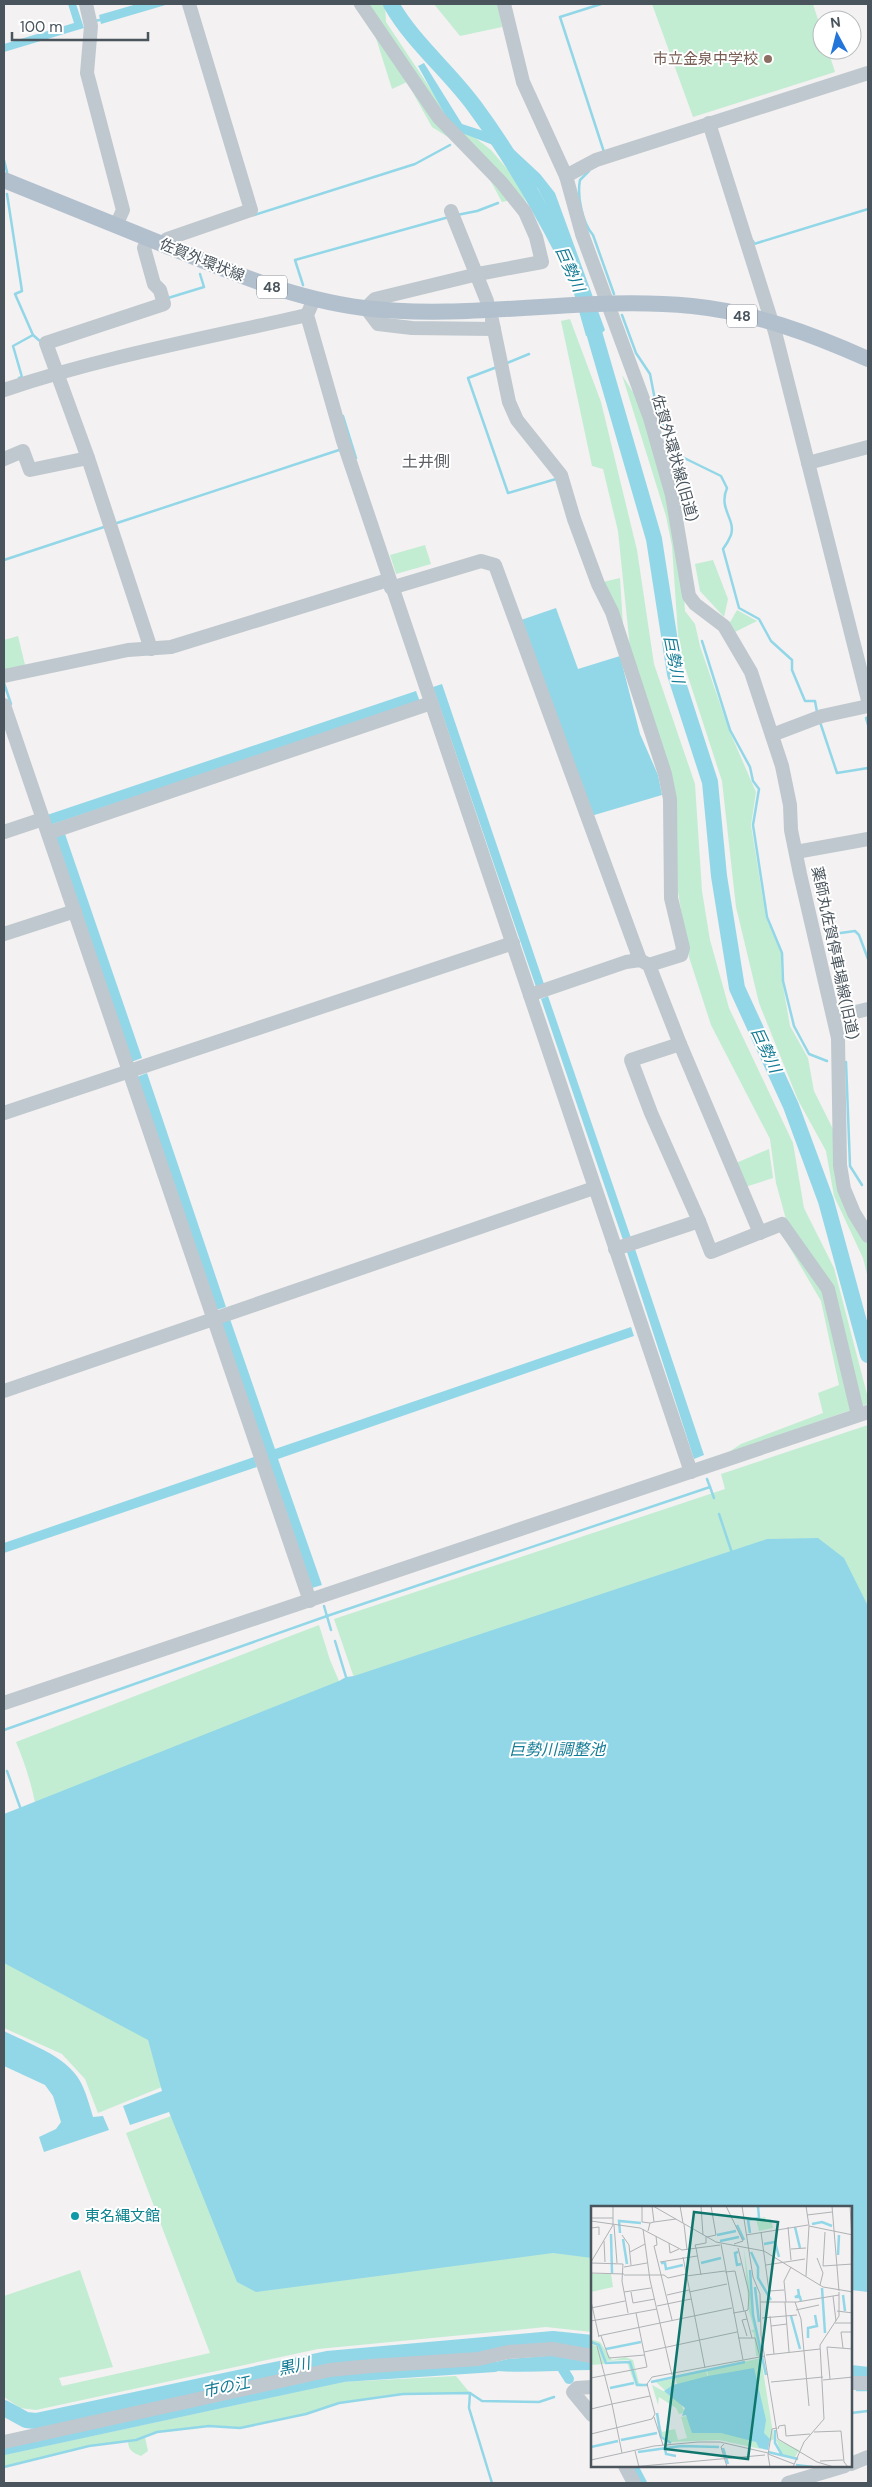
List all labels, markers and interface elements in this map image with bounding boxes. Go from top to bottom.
scale bar [12,10,149,42]
north arrow [812,10,862,60]
text: N [829,13,842,32]
text: 100 m [20,17,63,37]
place label: 市立金泉中学校 [653,49,758,69]
marker: 市立金泉中学校 [762,53,774,65]
street label: 佐賀外環状線 [157,234,247,286]
water label: 巨勢川 [551,243,590,297]
road number: 48 [257,276,287,298]
road number: 48 [727,304,757,328]
street label: 佐賀外環状線(旧道) [647,392,703,524]
district label: 土井側 [402,451,450,472]
water label: 巨勢川 [659,633,689,687]
street label: 薬師丸佐賀停車場線(旧道) [807,865,863,1041]
water label: 巨勢川 [746,1024,787,1078]
water label: 巨勢川調整池 [509,1739,607,1760]
place label: 東名縄文館 [85,2206,160,2226]
inset map [591,2206,852,2467]
marker: 東名縄文館 [69,2210,81,2222]
water label: 黒川 [276,2352,314,2380]
water label: 市の江 [200,2371,254,2402]

